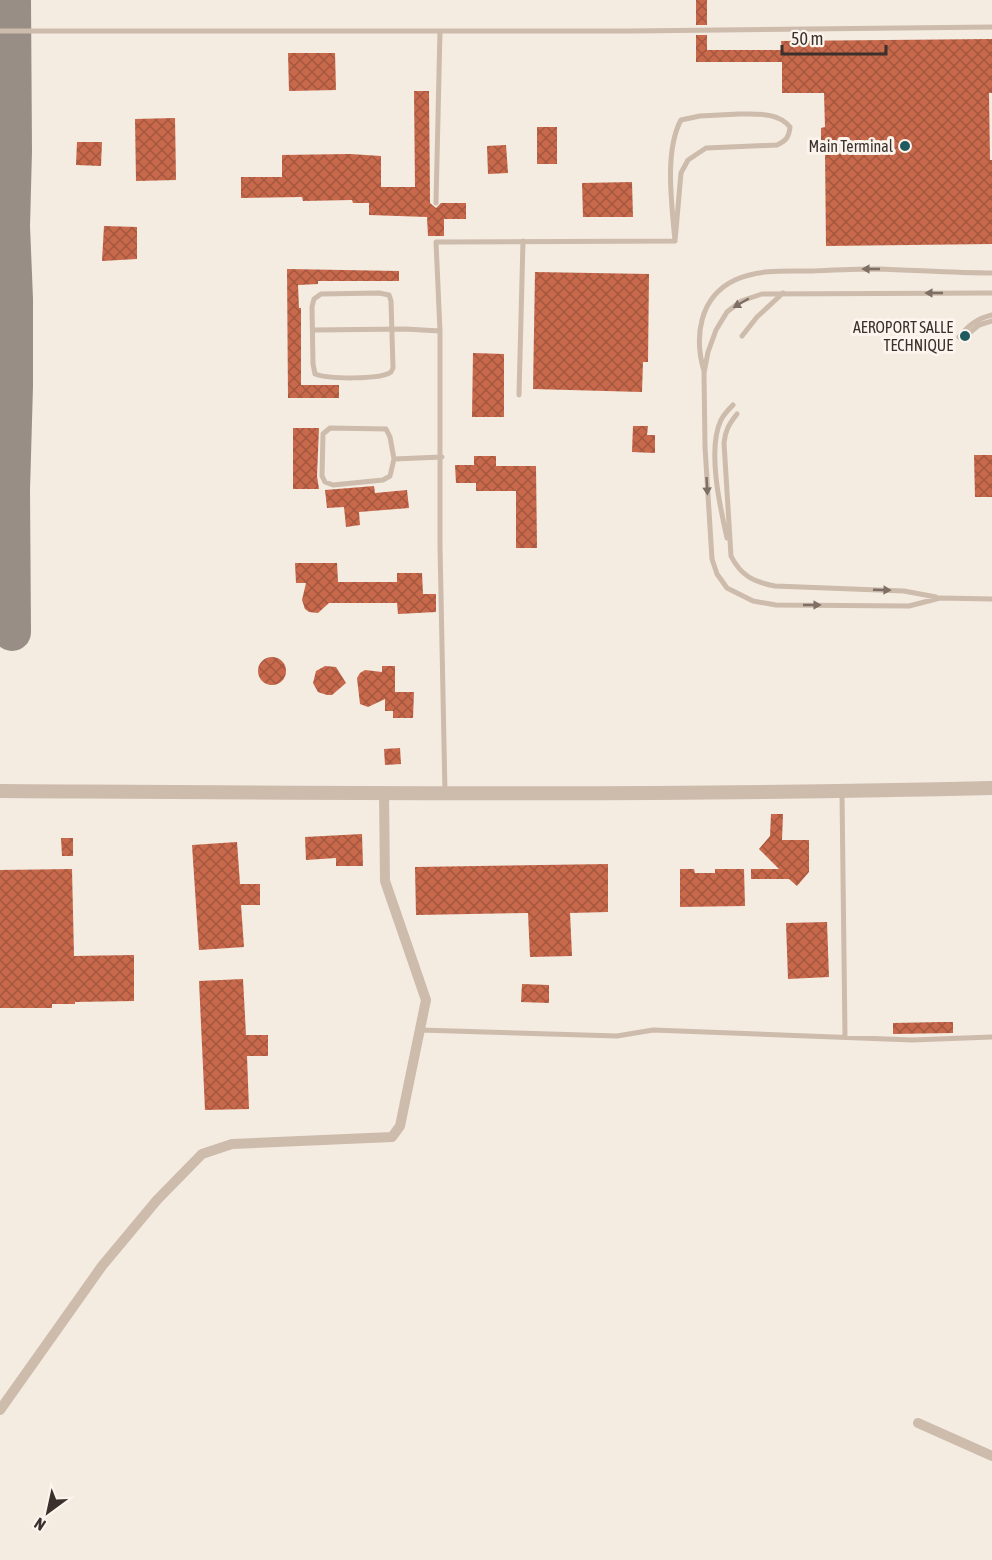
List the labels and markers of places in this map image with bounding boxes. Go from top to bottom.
place label: Main Terminal [809,137,894,155]
marker: Main Terminal [898,139,912,153]
place label: AEROPORT SALLE TECHNIQUE [853,318,953,354]
marker: AEROPORT SALLE TECHNIQUE [958,329,972,343]

